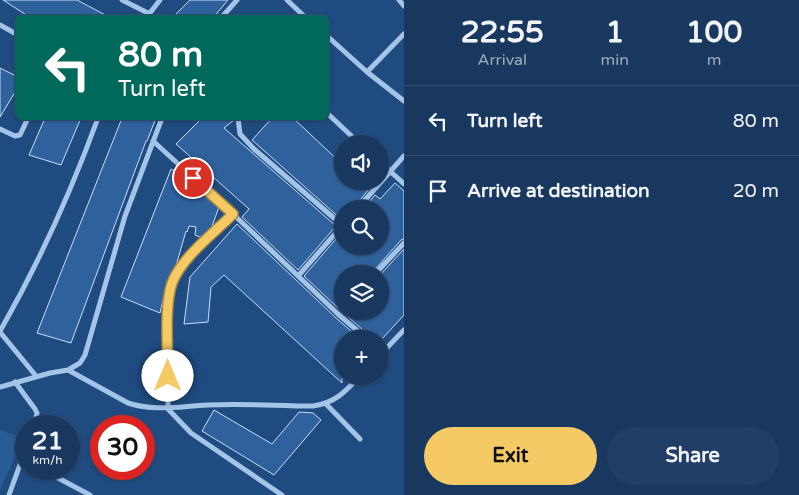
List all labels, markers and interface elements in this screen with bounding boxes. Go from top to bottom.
text: 22:55 [461,14,544,51]
text: 1 [605,14,624,51]
text: 100 [686,14,742,51]
text: 80 m [118,34,203,76]
icon: left [35,35,100,100]
text: Arrival [478,50,527,70]
text: min [601,50,629,70]
text: m [707,50,721,70]
text: Turn left [118,76,206,102]
icon: left [424,107,452,135]
text: Turn left [467,110,543,132]
text: 80 m [733,110,779,132]
map controls [334,135,389,385]
button: sound [334,135,389,190]
pin [172,157,214,199]
icon: arrive [179,164,207,192]
icon: arrive [424,177,452,205]
text: Arrive at destination [467,180,650,202]
text: 20 m [733,180,779,202]
button: search [334,200,389,255]
button: layers [334,265,389,320]
button: + [334,330,389,385]
position arrow [141,349,193,401]
speed limit sign: 30 [90,415,155,480]
text: 21 [32,426,63,456]
button: Exit [424,427,597,485]
button: Share [607,427,779,485]
text: km/h [32,453,63,467]

